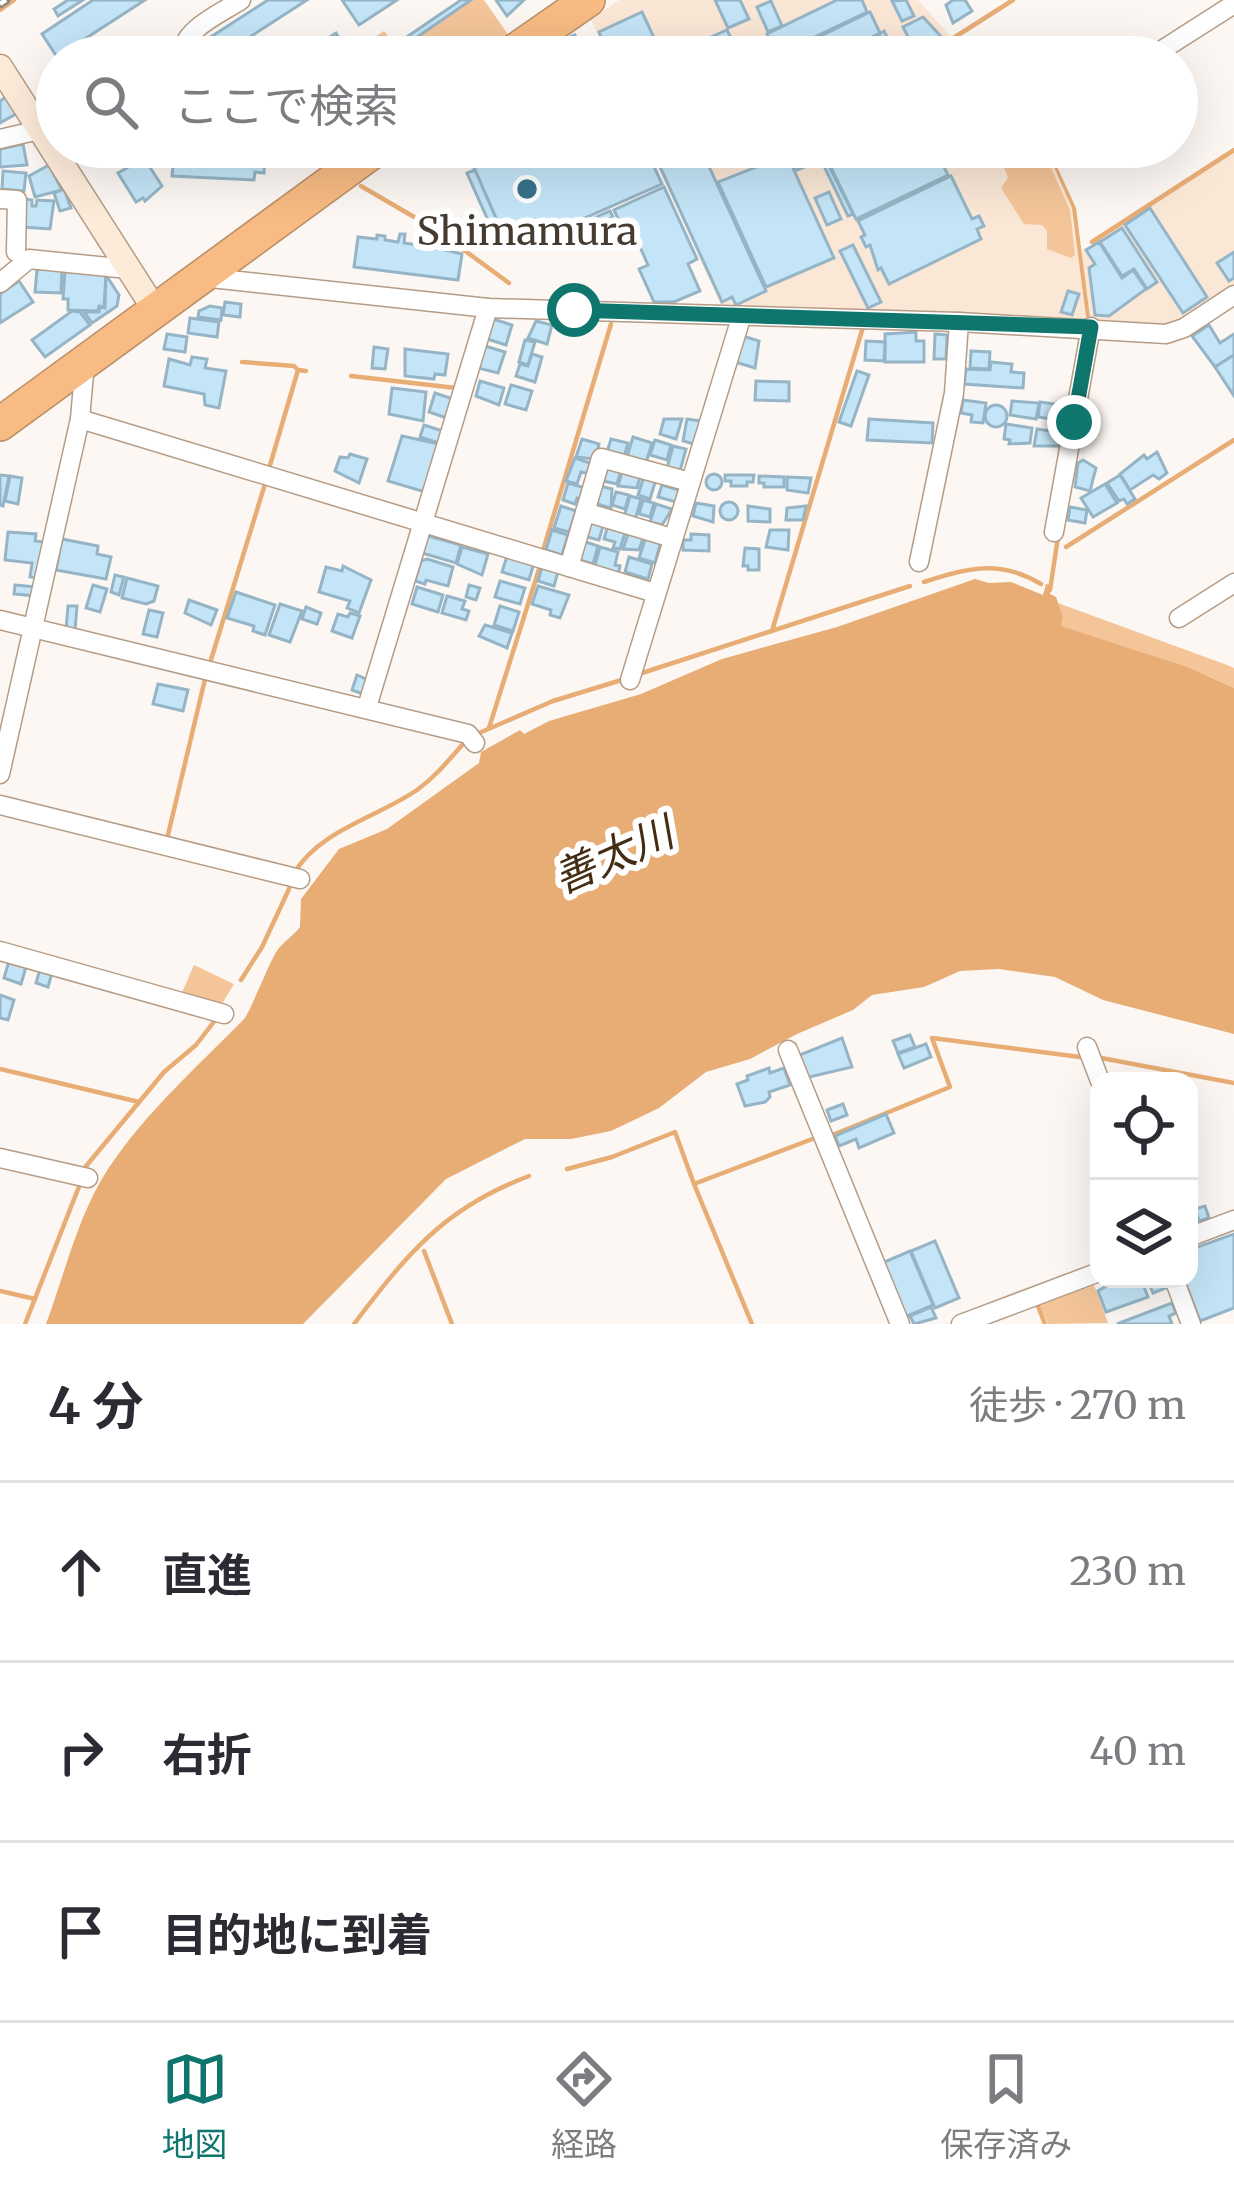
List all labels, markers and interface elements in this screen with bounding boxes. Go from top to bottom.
search box [36,36,1198,168]
icon: search [78,69,144,135]
text: ここで検索 [174,78,399,134]
marker: Shimamura [514,176,540,202]
place label: Shimamura [417,207,638,256]
route start [547,283,601,337]
route end [1047,395,1101,449]
water label: 善太川 [545,804,685,904]
map controls [1090,1072,1198,1288]
button: locate [1090,1072,1198,1180]
button: layers [1090,1180,1198,1288]
text: 4 分 [48,1374,144,1438]
text: 徒歩 · 270 m [969,1381,1186,1430]
icon: ahead [48,1539,114,1605]
text: 直進 [162,1547,252,1603]
text: 230 m [1069,1547,1186,1596]
icon: right [48,1719,114,1785]
text: 右折 [162,1727,252,1783]
text: 40 m [1089,1727,1186,1776]
icon: arrive [48,1899,114,1965]
text: 目的地に到着 [162,1907,432,1963]
tab: 地図 [162,2046,228,2166]
tab: 経路 [551,2046,617,2166]
tab: 保存済み [940,2046,1072,2166]

